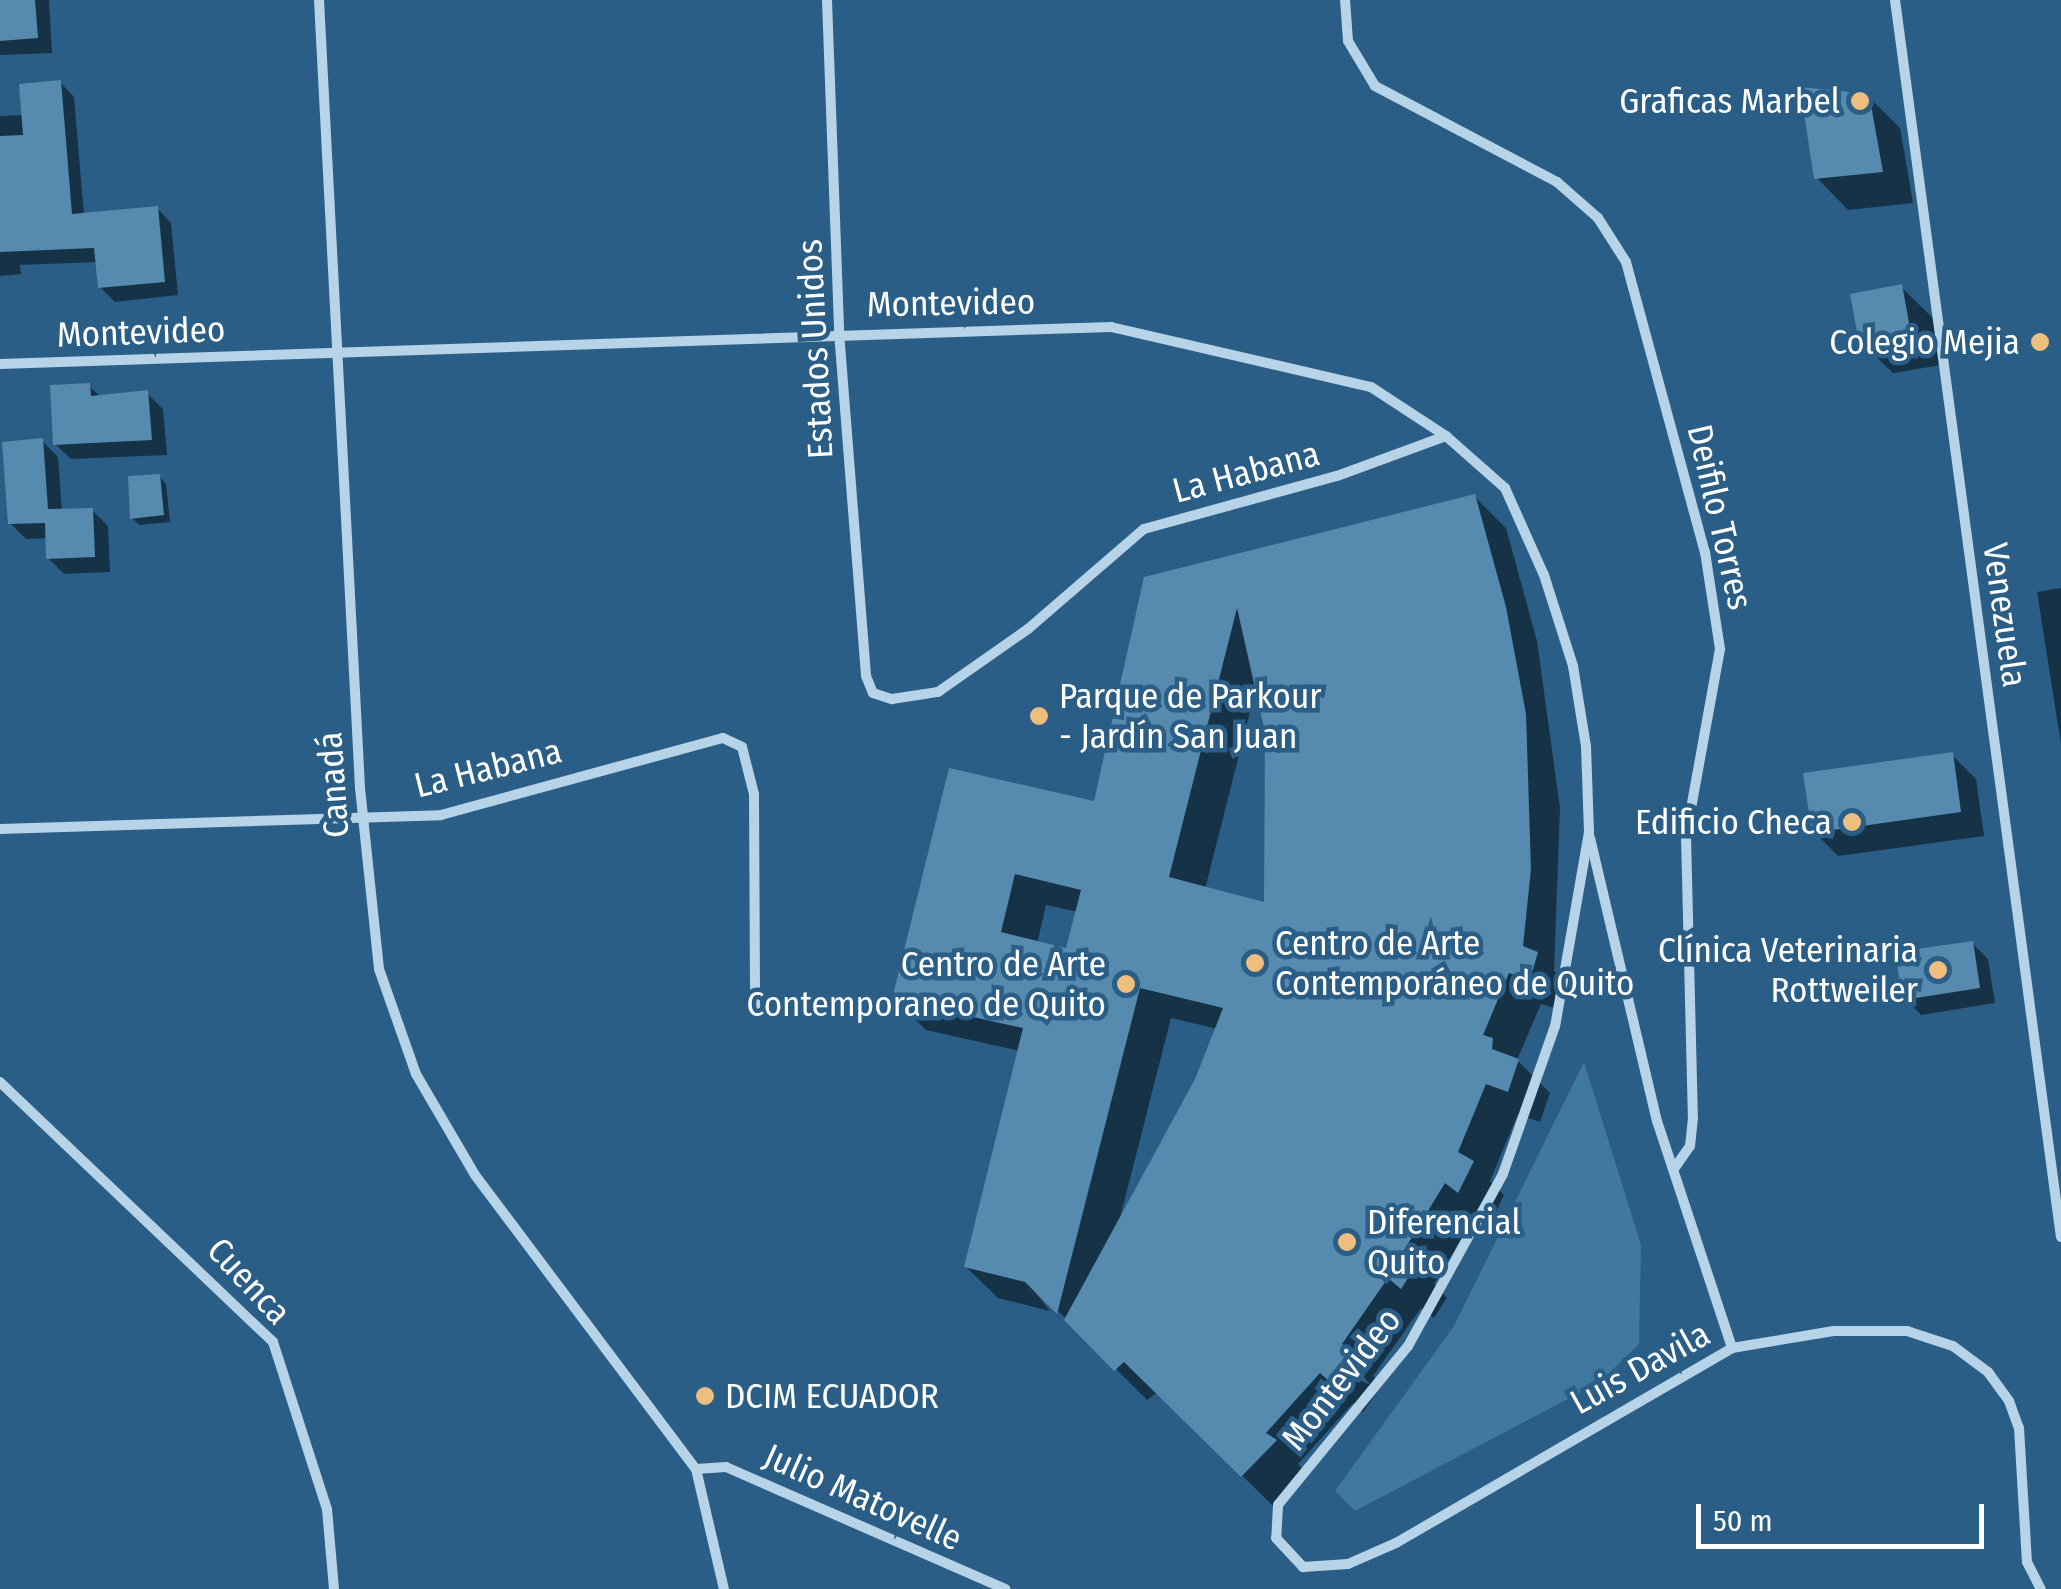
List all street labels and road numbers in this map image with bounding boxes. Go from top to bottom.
street label: Estados Unidos [788,238,842,460]
street label: Montevideo [866,281,1036,325]
street label: Montevideo [56,308,226,356]
street label: Deifilo Torres [1678,420,1762,614]
street label: La Habana [1168,432,1324,512]
street label: Venezuela [1974,540,2036,690]
street label: La Habana [410,729,566,807]
street label: Canadá [308,731,358,839]
street label: Cuenca [199,1229,299,1333]
street label: Montevideo [1273,1300,1409,1458]
street label: Luis Davila [1563,1313,1717,1423]
street label: Julio Matovelle [758,1435,968,1559]

